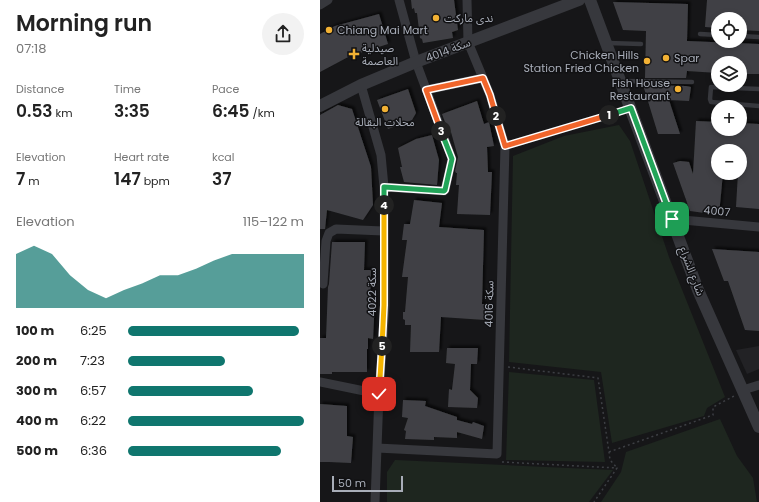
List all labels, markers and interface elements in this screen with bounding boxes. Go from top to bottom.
text: Morning run [16,8,152,39]
place label: ندى ماركت [444,10,493,26]
map controls [711,12,747,180]
button: locate [711,12,747,48]
button: share [262,13,304,55]
marker: ندى ماركت [431,13,441,23]
place label: Chiang Mai Mart [337,22,428,38]
marker: Chiang Mai Mart [324,25,334,35]
street label: سكة 4014 [423,34,473,66]
text: 07:18 [16,39,46,58]
place label: صيدلية العاصمة [362,40,398,69]
place label: Chicken Hills Station Fried Chicken [523,47,639,76]
marker: صيدلية العاصمة [349,49,359,59]
place label: Spar [674,50,699,66]
marker: Spar [661,53,671,63]
marker: Chicken Hills Station Fried Chicken [642,56,652,66]
button: layers [711,56,747,92]
place label: Fish House Restaurant [610,75,670,104]
text: Distance [16,81,64,97]
text: Time [114,81,141,97]
text: Pace [212,81,239,97]
marker: Fish House Restaurant [673,84,683,94]
text: 0.53 [16,99,53,123]
text: 3:35 [114,99,150,123]
text: 6:45 [212,99,250,123]
button: + [711,100,747,136]
marker: محلات البقالة [380,104,390,114]
text: km [53,105,72,121]
text: /km [250,105,275,121]
pin: 1 [599,105,619,125]
pin: 2 [486,106,506,126]
text: 1 [607,107,611,123]
text: 2 [493,108,499,124]
place label: محلات البقالة [355,114,415,130]
pin: 3 [431,121,451,141]
text: 3 [438,123,444,139]
button: − [711,144,747,180]
text: Elevation [16,149,66,165]
text: Heart rate [114,149,169,165]
text: kcal [212,149,234,165]
text: 7 [16,167,25,191]
text: 147 [114,167,141,191]
text: 37 [212,167,232,191]
text: m [25,173,40,189]
text: bpm [141,173,170,189]
pin: 4 [374,195,394,215]
text: 4 [380,197,388,213]
pin [655,202,689,236]
street label: 4007 [703,202,731,220]
icon: arrive [661,208,683,230]
text: Elevation [16,212,75,231]
text: 115–122 m [243,212,304,231]
street label: شارع الشراع [675,244,709,298]
street label: سكة 4022 [364,267,380,316]
street label: سكة 4016 [481,280,497,328]
text: 100 m [16,321,54,340]
text: 6:25 [80,321,107,340]
pin: 5 [372,336,392,356]
text: 5 [378,338,386,354]
text: 200 m [16,351,57,370]
text: 7:23 [80,351,105,370]
pin [362,377,396,411]
text: 300 m [16,381,57,400]
text: 6:57 [80,381,106,400]
icon: check [368,383,390,405]
text: 400 m [16,411,58,430]
text: 6:22 [80,411,106,430]
text: 500 m [16,441,58,460]
text: 6:36 [80,441,107,460]
scale bar [332,474,403,493]
text: 50 m [338,475,366,491]

